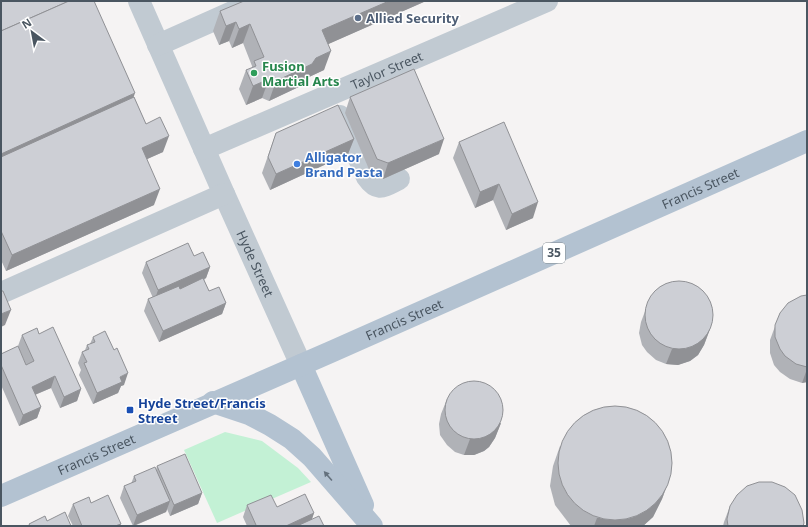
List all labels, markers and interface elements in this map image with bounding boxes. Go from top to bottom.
place label: Allied Security [366,9,459,27]
north arrow [12,12,52,52]
marker: Allied Security [353,13,363,23]
text: N [19,14,34,32]
street label: Taylor Street [348,47,426,94]
place label: Fusion Martial Arts [262,57,339,90]
marker: Fusion Martial Arts [249,68,259,78]
place label: Alligator Brand Pasta [305,148,383,181]
marker: Alligator Brand Pasta [292,159,302,169]
street label: Francis Street [659,163,742,213]
street label: Hyde Street [232,227,278,300]
road number: 35 [543,243,565,263]
street label: Francis Street [363,294,446,345]
place label: Hyde Street/Francis Street [138,394,266,427]
marker: Hyde Street/Francis Street [125,405,135,415]
street label: Francis Street [55,429,138,479]
one-way arrow [324,470,333,481]

